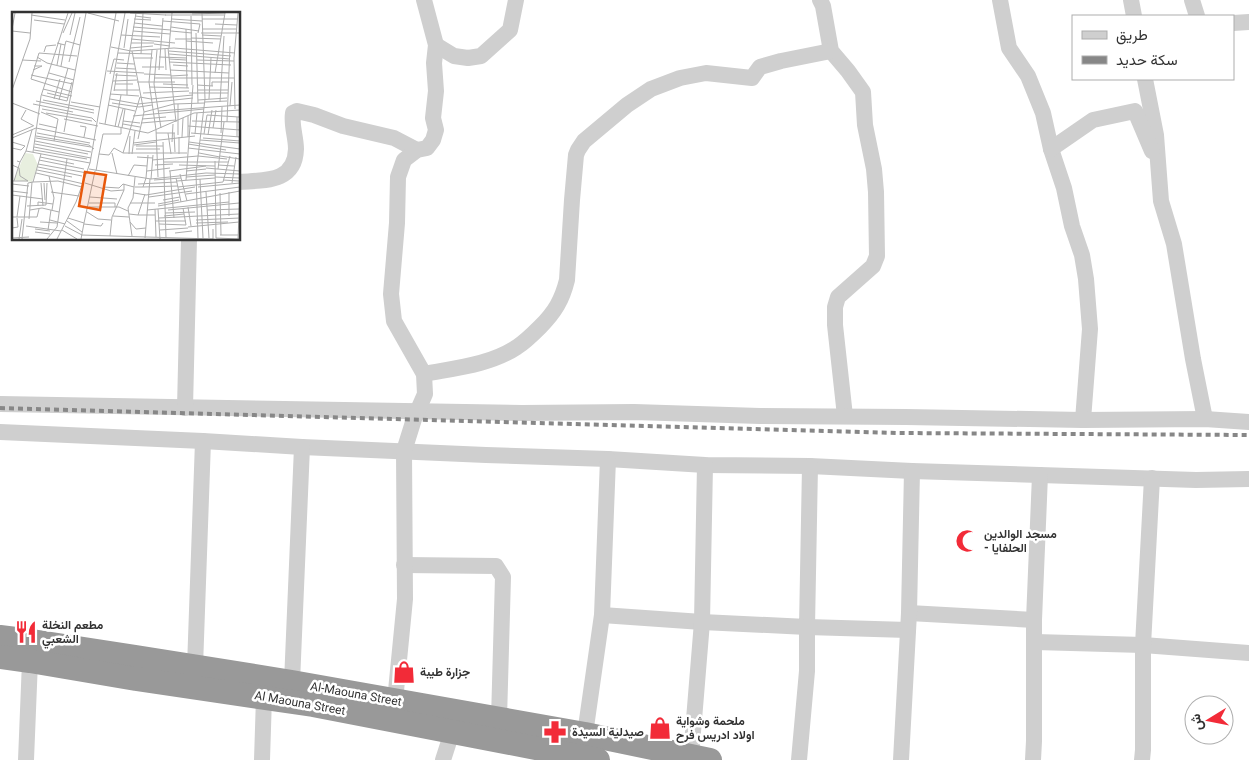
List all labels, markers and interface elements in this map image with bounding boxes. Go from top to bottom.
inset map [12,12,240,240]
legend [1072,15,1234,80]
text: طريق [1116,26,1148,45]
text: سكة حديد [1116,51,1178,69]
place label: مسجد الوالدين - الحلفايا [984,527,1057,555]
mosque icon: مسجد الوالدين - الحلفايا [954,528,980,554]
place label: مطعم النخلة الشعبي [42,618,104,649]
restaurant icon: مطعم النخلة الشعبي [13,619,39,645]
shop icon: جزارة طيبة [391,659,417,685]
place label: جزارة طيبة [420,665,470,680]
street label: Al-Maouna Street [309,679,403,709]
street label: Al Maouna Street [253,688,347,718]
north arrow [1184,695,1234,745]
text: ش [1187,712,1207,732]
place label: ملحمة وشواية اولاد ادريس فرح [676,714,755,743]
shop icon: ملحمة وشواية اولاد ادريس فرح [647,715,673,741]
pharmacy icon: صيدلية السيدة [542,719,568,745]
place label: صيدلية السيدة [572,725,644,739]

